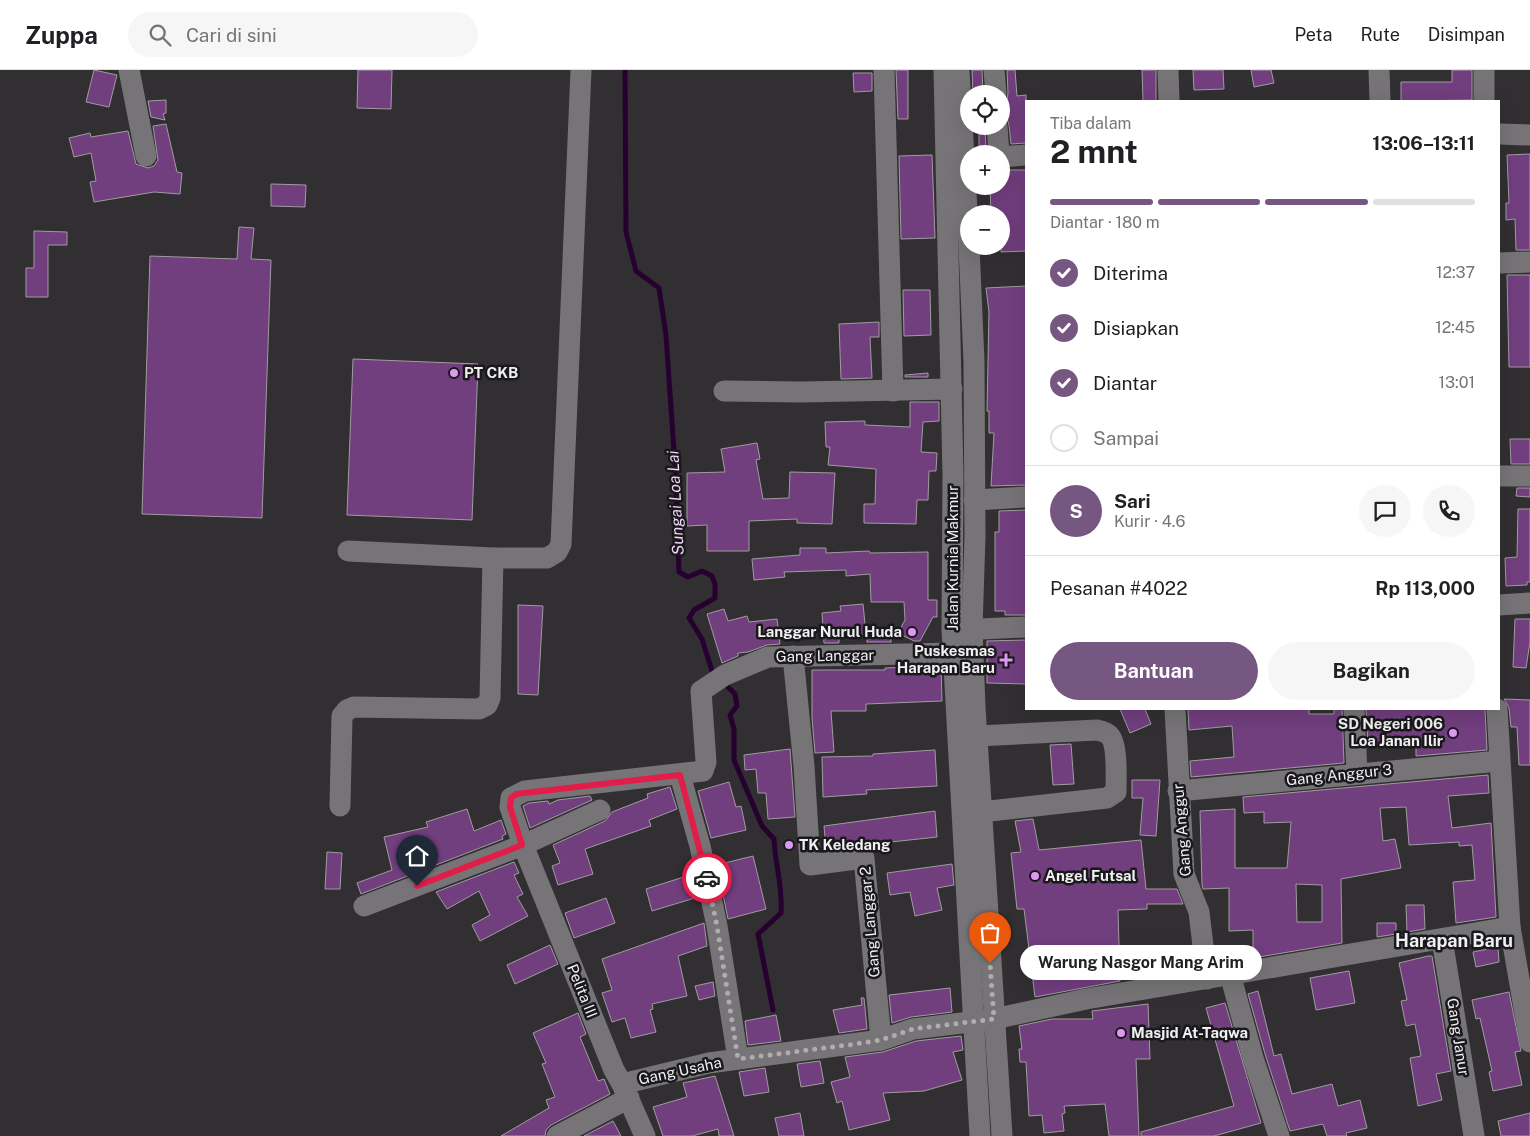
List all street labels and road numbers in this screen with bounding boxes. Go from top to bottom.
street label: Jalan Kurnia Makmur [944,485,961,631]
street label: Gang Langgar [775,646,875,665]
street label: Gang Anggur 3 [1285,760,1393,789]
street label: Gang Anggur [1169,783,1194,877]
street label: Gang Langgar 2 [856,866,883,978]
street label: Pelita III [564,961,601,1020]
street label: Gang Janur [1444,997,1473,1077]
street label: Gang Usaha [637,1053,723,1088]

